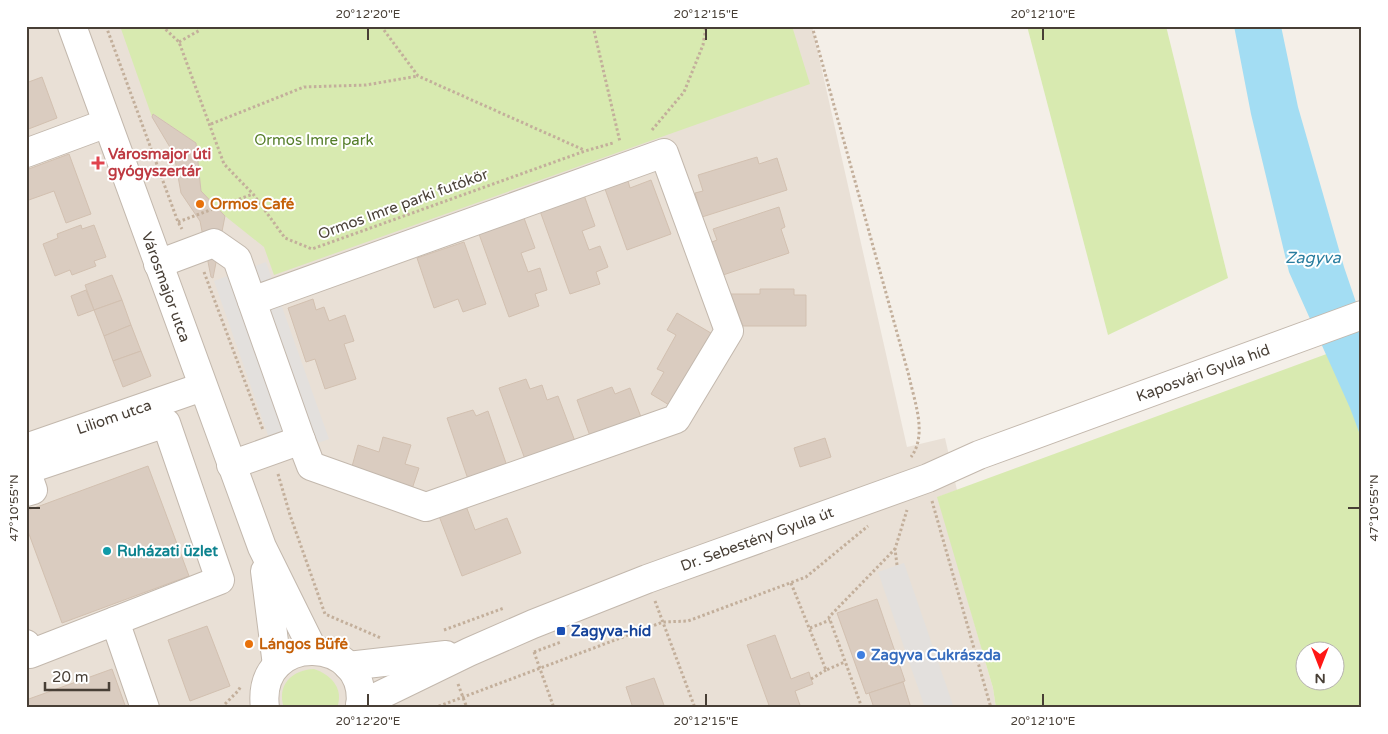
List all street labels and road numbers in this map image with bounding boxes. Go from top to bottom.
street label: Ormos Imre parki futókör [316,165,491,243]
street label: Városmajor utca [138,230,194,344]
street label: Kaposvári Gyula híd [1134,340,1272,406]
street label: Liliom utca [74,396,154,438]
street label: Dr. Sebestény Gyula út [678,503,836,575]

